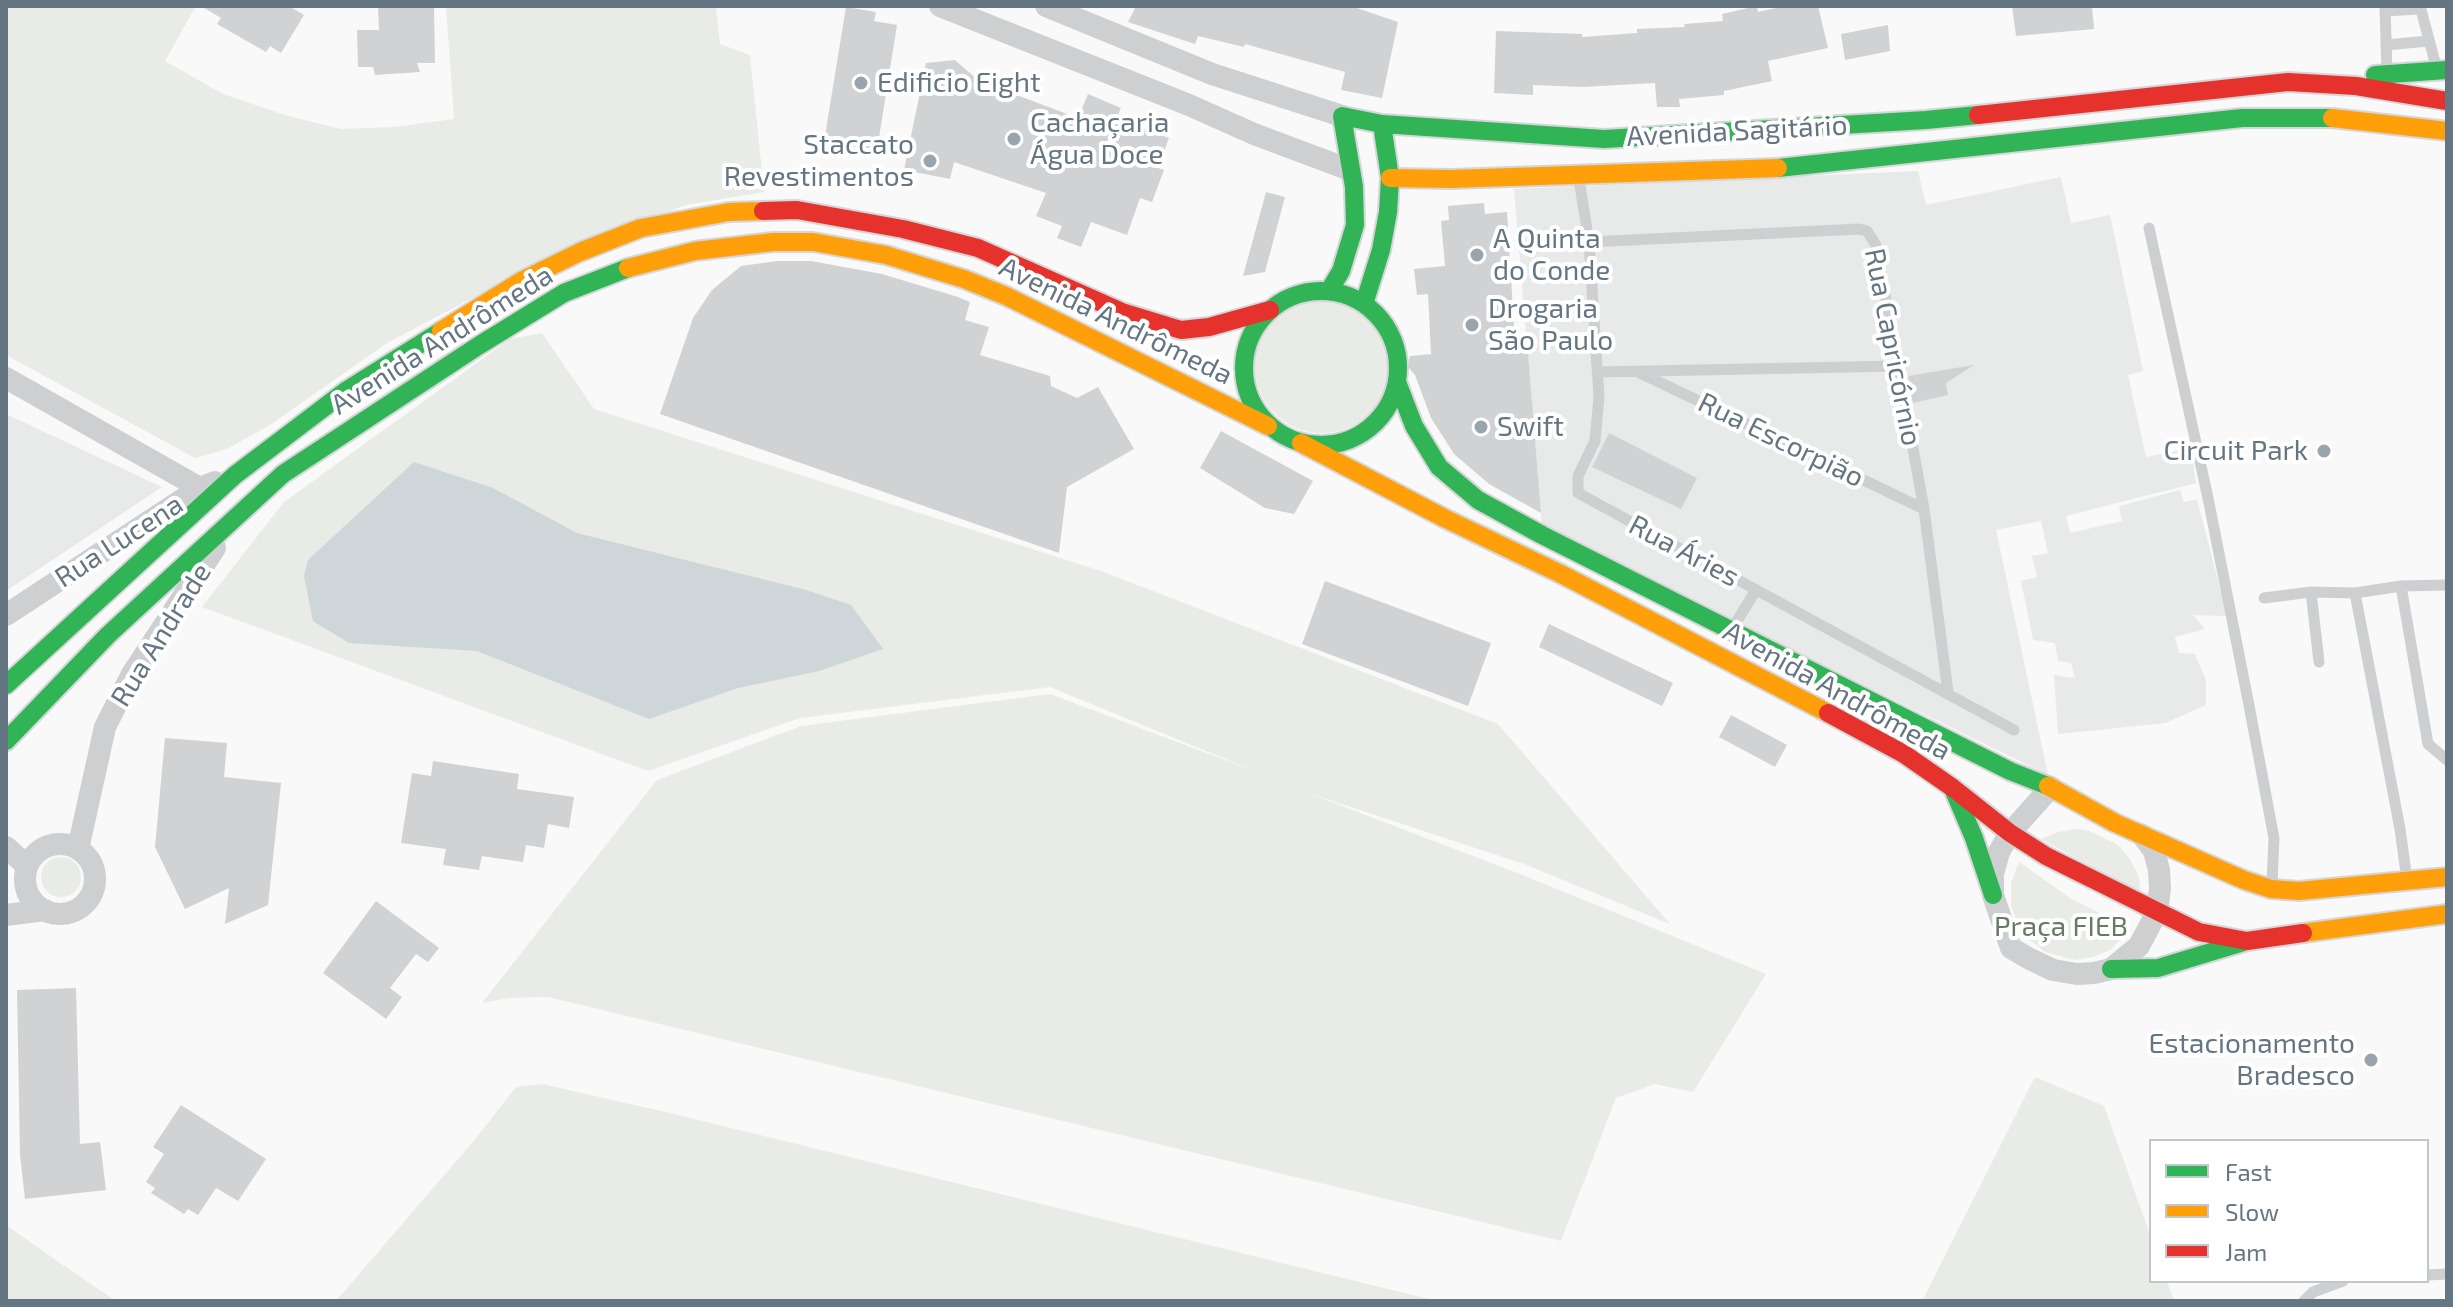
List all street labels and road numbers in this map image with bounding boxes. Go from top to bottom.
street label: Avenida Sagitário [1626,108,1848,154]
street label: Rua Capricórnio [1857,245,1929,449]
street label: Avenida Andrômeda [994,250,1238,392]
street label: Avenida Andrômeda [325,258,559,422]
street label: Rua Escorpião [1693,385,1869,495]
street label: Rua Lucena [49,487,189,595]
street label: Rua Áries [1623,508,1745,594]
street label: Rua Andrade [104,557,218,713]
street label: Avenida Andrômeda [1717,615,1957,767]

